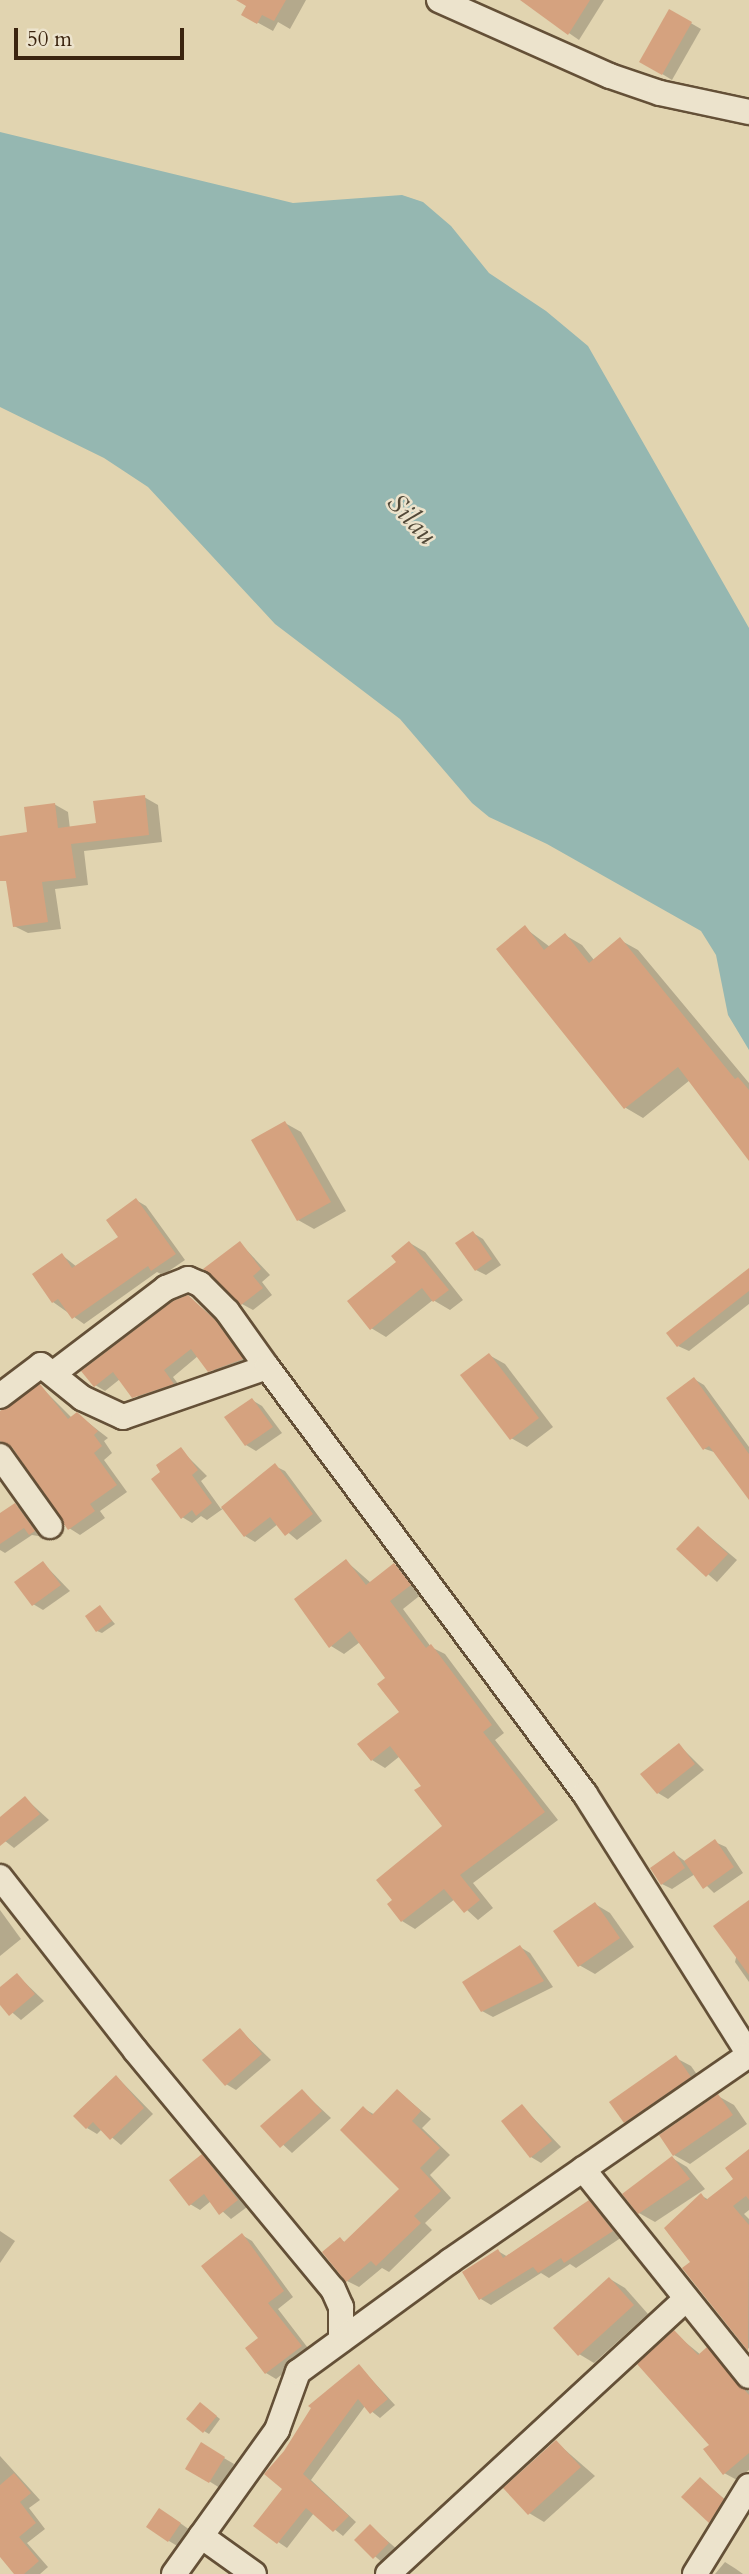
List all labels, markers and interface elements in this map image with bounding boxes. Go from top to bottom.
scale bar [18,14,187,58]
text: 50 m [27,25,72,54]
water label: Silau [380,486,444,552]

